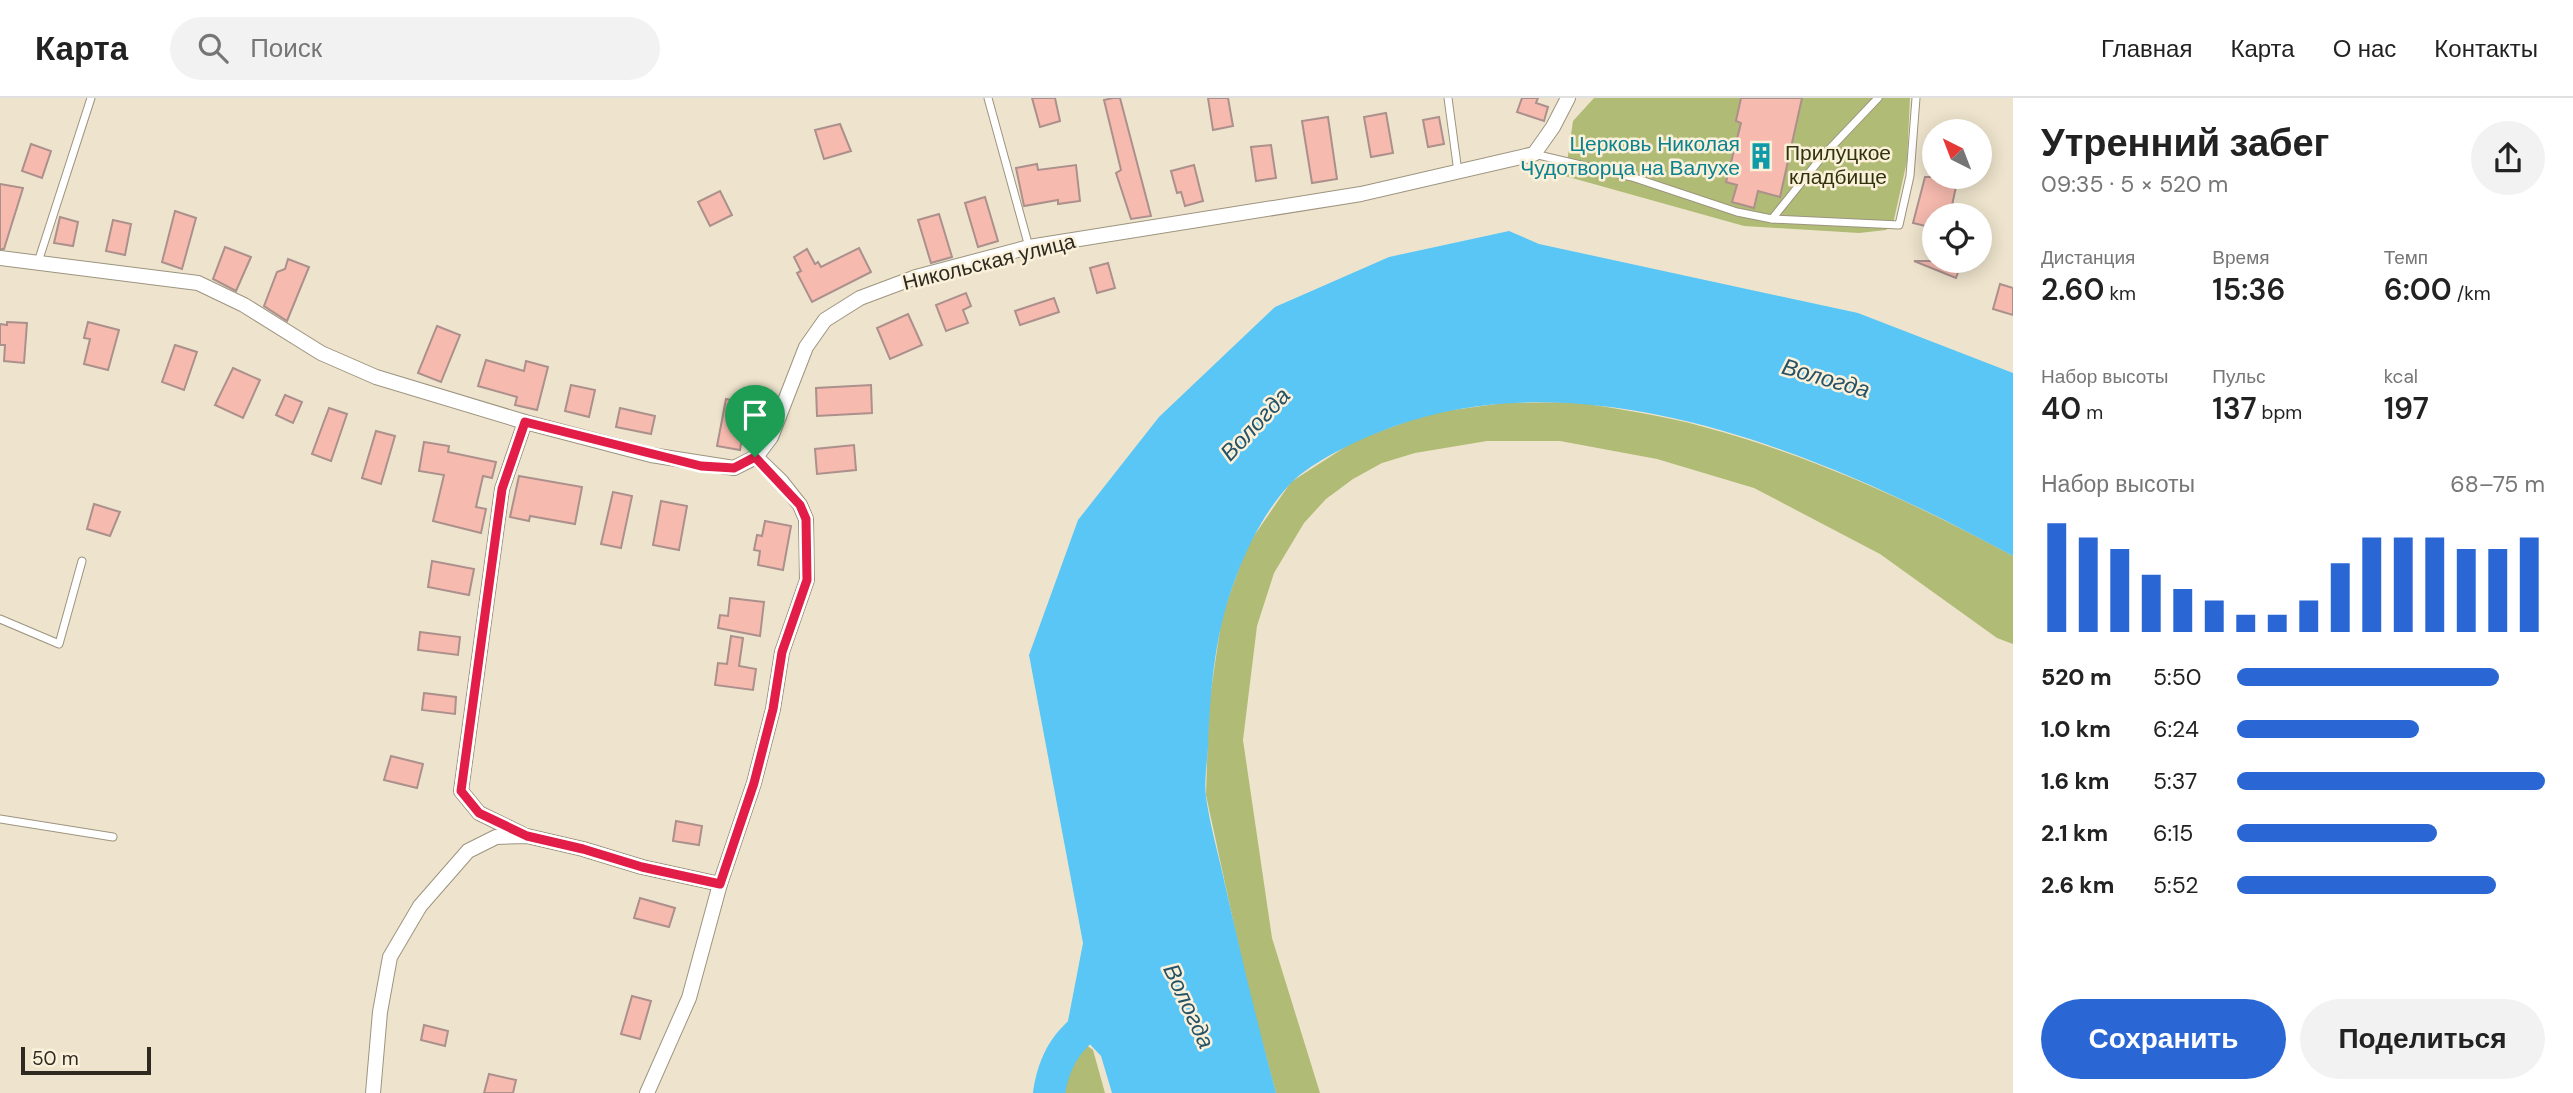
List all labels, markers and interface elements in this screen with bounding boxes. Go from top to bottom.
search box [170,17,660,80]
text: Карта [35,27,128,70]
icon: search [194,29,232,67]
text: Поиск [250,31,322,65]
text: Главная [2101,33,2192,64]
text: Карта [2230,33,2295,64]
text: О нас [2333,33,2396,64]
text: Контакты [2434,33,2538,64]
text: Утренний забег [2041,118,2329,168]
north arrow [1922,119,1992,189]
map controls [1922,119,1992,273]
button: share [2471,121,2545,195]
place label: Церковь Николая Чудотворца на Валухе [1520,130,1740,182]
park label: Прилуцкое кладбище [1785,139,1891,191]
building icon: Церковь Николая Чудотворца на Валухе [1746,141,1776,171]
text: 09:35 · 5 × 520 m [2041,169,2228,199]
button: locate [1922,203,1992,273]
street label: Никольская улица [900,227,1079,297]
text: Дистанция [2041,245,2135,270]
text: Время [2212,245,2270,270]
text: Темп [2384,245,2428,270]
text: 2.60 [2041,270,2104,309]
text: 15:36 [2212,270,2285,309]
text: 6:00 [2384,270,2452,309]
text: km [2104,281,2136,306]
text: /km [2452,281,2491,306]
water label: Вологда [1779,351,1873,405]
text: Набор высоты [2041,364,2168,389]
text: Пульс [2212,364,2266,389]
text: kcal [2384,364,2418,389]
water label: Вологда [1213,381,1297,467]
pin [725,385,785,457]
text: 40 [2041,389,2081,428]
text: 137 [2212,389,2257,428]
text: 197 [2384,389,2429,428]
icon: arrive [736,396,774,434]
text: m [2081,400,2103,425]
text: bpm [2257,400,2302,425]
text: Набор высоты [2041,469,2195,499]
text: 68–75 m [2450,469,2545,499]
text: 520 m [2041,662,2112,692]
text: 5:50 [2153,662,2201,692]
text: 1.0 km [2041,714,2111,744]
text: 6:24 [2153,714,2199,744]
text: 1.6 km [2041,766,2109,796]
text: 5:37 [2153,766,2197,796]
text: 2.1 km [2041,818,2108,848]
text: 6:15 [2153,818,2193,848]
text: 2.6 km [2041,870,2114,900]
text: 5:52 [2153,870,2199,900]
water label: Вологда [1156,959,1222,1053]
button: Сохранить [2041,999,2286,1079]
button: Поделиться [2300,999,2545,1079]
scale bar [21,1044,150,1076]
text: 50 m [32,1046,79,1071]

